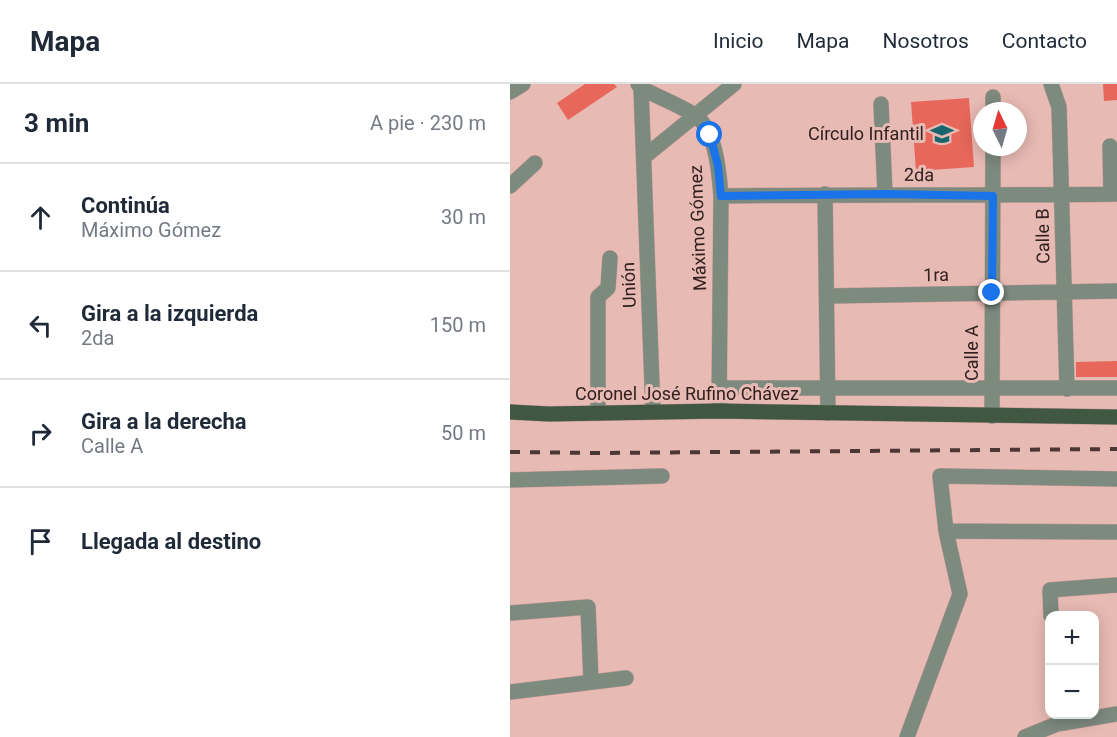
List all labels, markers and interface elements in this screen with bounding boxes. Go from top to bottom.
text: Mapa [30,25,100,58]
text: Inicio [713,29,763,53]
text: Mapa [796,29,849,53]
text: Nosotros [882,29,969,53]
text: Contacto [1002,29,1087,53]
north arrow [973,102,1027,156]
text: 3 min [24,108,89,138]
text: A pie · 230 m [370,111,486,135]
route start [696,121,722,147]
school or university icon: Círculo Infantil [929,121,955,147]
place label: Círculo Infantil [808,123,924,144]
street label: 2da [904,164,934,185]
street label: Máximo Gómez [685,165,710,291]
text: Continúa [81,193,170,218]
icon: ahead [24,201,57,234]
text: 30 m [441,205,486,229]
street label: Calle B [1032,208,1053,264]
text: Máximo Gómez [81,218,221,242]
street label: Unión [617,262,640,308]
street label: 1ra [923,264,949,285]
route end [978,279,1004,305]
text: Gira a la izquierda [81,301,258,326]
icon: left [24,309,57,342]
text: 150 m [430,313,486,337]
street label: Calle A [961,325,982,381]
text: 2da [81,326,114,350]
street label: Coronel José Rufino Chávez [575,383,799,404]
text: Gira a la derecha [81,409,247,434]
icon: right [24,417,57,450]
text: 50 m [441,421,486,445]
text: Calle A [81,434,143,458]
icon: arrive [24,525,57,558]
text: Llegada al destino [81,529,261,554]
map controls [1045,611,1099,719]
button: + [1045,611,1099,665]
button: − [1045,665,1099,719]

